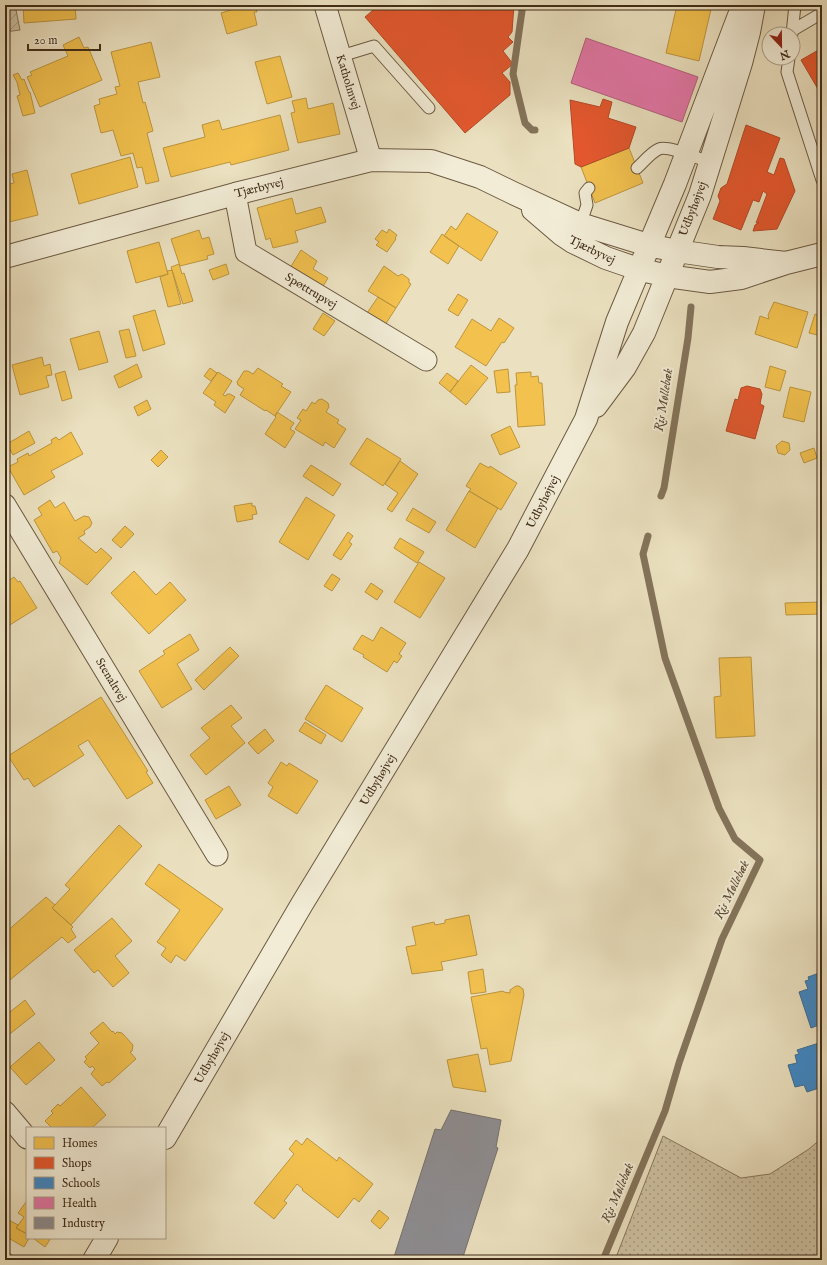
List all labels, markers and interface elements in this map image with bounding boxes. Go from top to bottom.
scale bar [28,26,100,52]
north arrow [761,26,801,66]
text: 20 m [34,33,57,48]
text: N [777,46,792,63]
street label: Katholmvej [333,53,364,111]
street label: Tjærbyvej [233,175,285,201]
street label: Udbyhøjvej [676,179,710,239]
street label: Tjærbyvej [566,232,618,268]
street label: Spøttrupvej [282,270,340,313]
water label: Ris Møllebæk [651,367,677,433]
street label: Udbyhøjvej [523,473,563,531]
street label: Stenaltvej [92,655,130,705]
street label: Udbyhøjvej [357,751,399,809]
water label: Ris Møllebæk [710,857,754,922]
street label: Udbyhøjvej [191,1029,233,1087]
legend [26,1127,166,1239]
text: Homes [62,1136,98,1151]
text: Shops [62,1156,92,1172]
water label: Ris Møllebæk [598,1160,639,1226]
text: Schools [62,1176,100,1191]
text: Health [62,1196,97,1211]
text: Industry [62,1216,105,1231]

